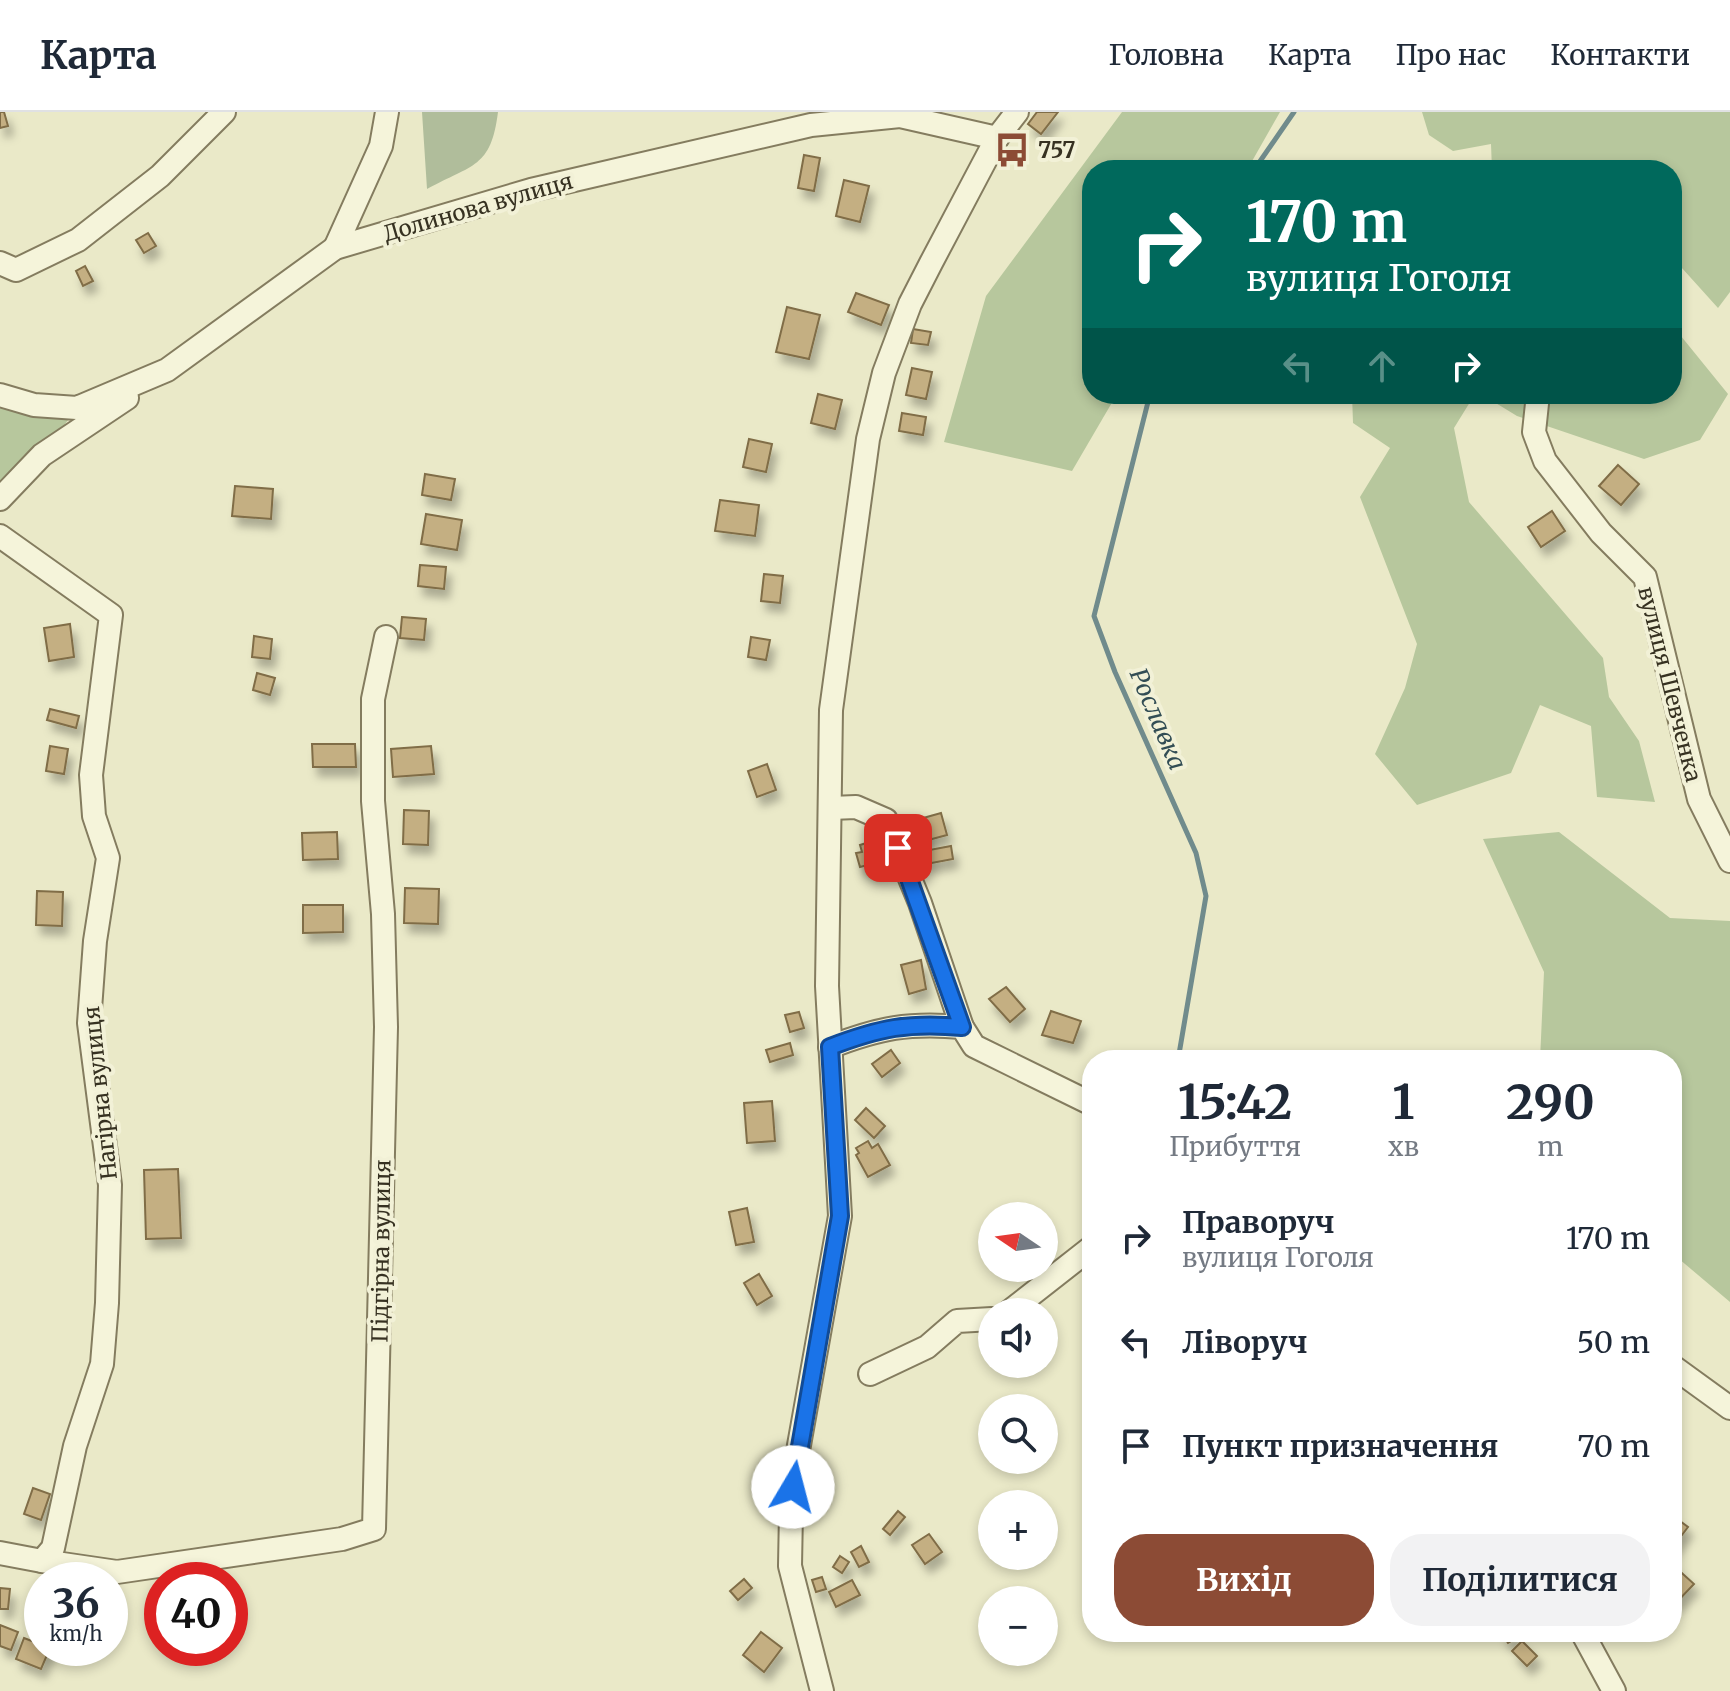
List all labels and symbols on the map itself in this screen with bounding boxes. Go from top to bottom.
bus stop icon: 757 [993,131,1031,169]
place label: 757 [1038,136,1076,164]
street label: Долинова вулиця [380,167,576,247]
street label: вулиця Шевченка [1632,583,1708,785]
water label: Рославка [1123,664,1193,774]
pin [864,814,932,882]
street label: Нагірна вулиця [77,1005,123,1181]
street label: Підгірна вулиця [365,1159,397,1343]
north arrow [978,1202,1058,1282]
position arrow [751,1445,835,1529]
speed limit sign: 40 [144,1562,248,1666]

